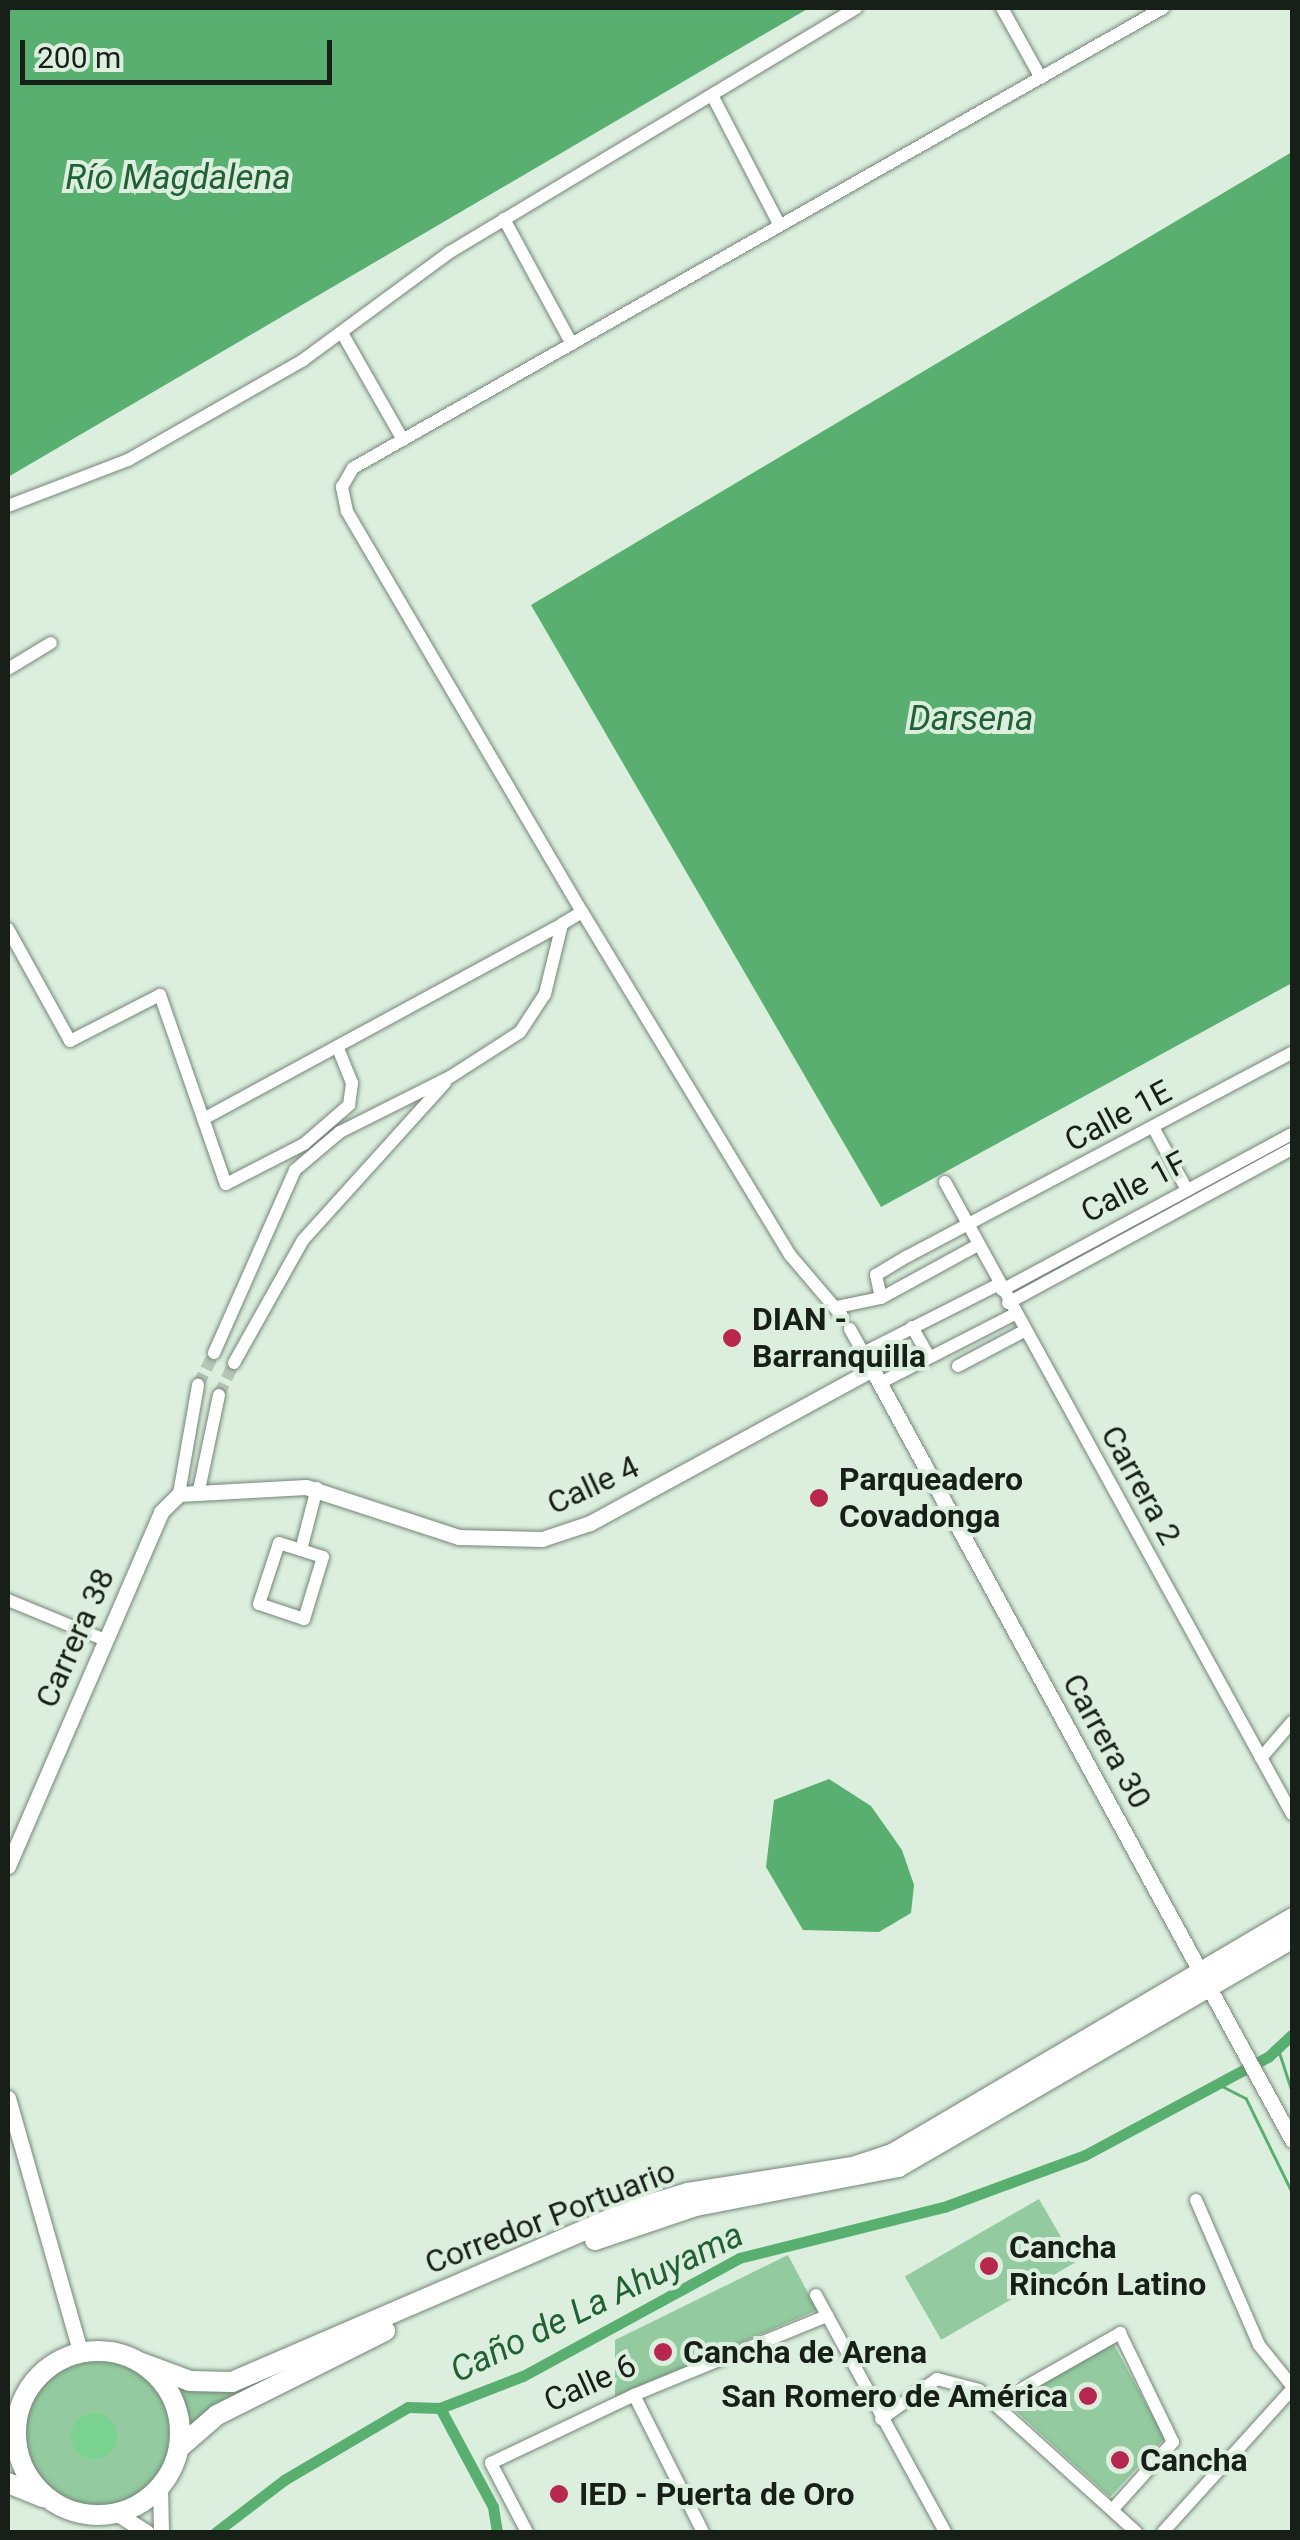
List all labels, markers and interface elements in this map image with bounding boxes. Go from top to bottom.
scale bar [25,20,338,82]
text: 200 m [37,40,121,75]
water label: Río Magdalena [65,157,291,199]
water label: Darsena [909,698,1033,740]
street label: Calle 1E [1058,1072,1178,1160]
street label: Calle 1F [1074,1143,1194,1231]
place label: DIAN - Barranquilla [752,1301,926,1376]
marker: DIAN - Barranquilla [721,1327,743,1349]
street label: Carrera 2 [1093,1419,1189,1551]
street label: Calle 4 [541,1447,645,1523]
place label: Parqueadero Covadonga [839,1461,1023,1536]
marker: Parqueadero Covadonga [808,1487,830,1509]
street label: Carrera 38 [27,1563,123,1713]
street label: Carrera 30 [1054,1667,1160,1815]
street label: Corredor Portuario [420,2152,680,2282]
water label: Caño de La Ahuyama [444,2214,750,2392]
place label: Cancha Rincón Latino [1009,2229,1206,2304]
marker: Cancha Rincón Latino [978,2255,1000,2277]
place label: Cancha de Arena [683,2333,927,2371]
marker: Cancha de Arena [652,2341,674,2363]
street label: Calle 6 [538,2346,642,2420]
place label: San Romero de América [721,2377,1068,2415]
marker: San Romero de América [1077,2385,1099,2407]
place label: Cancha [1140,2441,1248,2479]
marker: Cancha [1109,2449,1131,2471]
place label: IED - Puerta de Oro [579,2475,855,2513]
marker: IED - Puerta de Oro [548,2483,570,2505]

